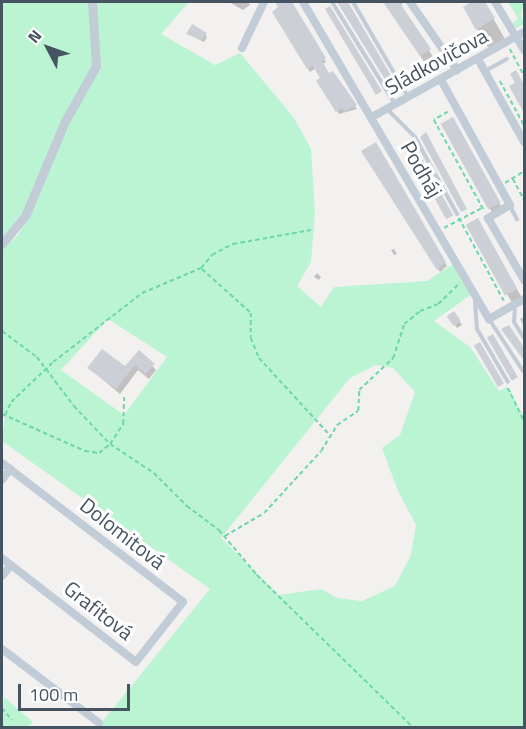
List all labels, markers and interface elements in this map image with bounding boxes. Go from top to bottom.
north arrow [18,18,78,78]
street label: Sládkovičova [380,22,492,100]
text: N [22,24,47,48]
street label: Podháj [396,136,448,202]
street label: Dolomitová [75,492,171,574]
street label: Grafitová [59,575,139,645]
scale bar [21,672,134,710]
text: 100 m [29,681,78,708]

